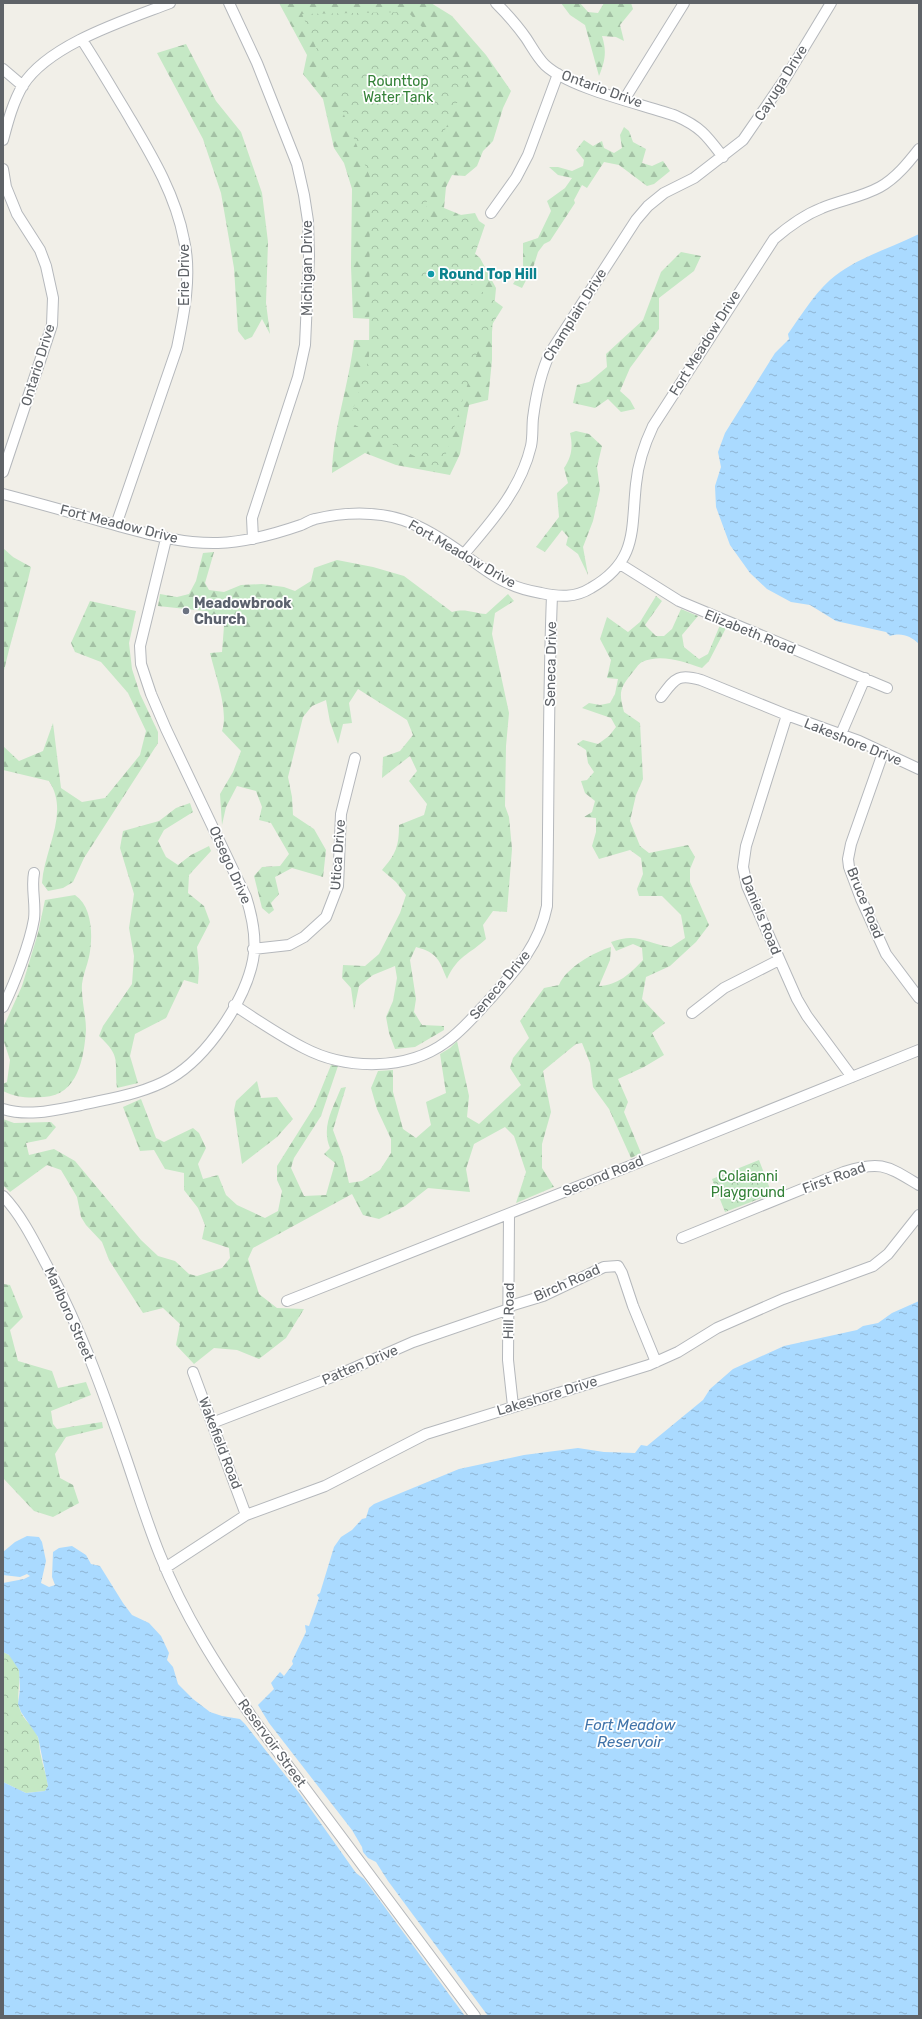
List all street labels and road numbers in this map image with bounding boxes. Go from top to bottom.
street label: Cayuga Drive [751,42,811,124]
street label: Ontario Drive [559,66,645,112]
street label: Michigan Drive [299,220,316,316]
street label: Erie Drive [176,244,193,306]
street label: Champlain Drive [540,265,611,365]
street label: Fort Meadow Drive [666,287,744,399]
street label: Ontario Drive [17,322,59,408]
street label: Fort Meadow Drive [58,501,180,547]
street label: Fort Meadow Drive [405,516,519,592]
street label: Elizabeth Road [702,606,798,658]
street label: Seneca Drive [542,621,560,707]
street label: Lakeshore Drive [802,715,905,769]
street label: Utica Drive [327,819,349,891]
street label: Otsego Drive [205,823,255,907]
street label: Bruce Road [843,865,887,941]
street label: Daniels Road [737,873,785,957]
street label: Seneca Drive [466,947,534,1023]
street label: Second Road [560,1152,646,1200]
street label: First Road [800,1159,868,1197]
street label: Birch Road [531,1261,603,1305]
street label: Marlboro Street [41,1264,98,1364]
street label: Hill Road [500,1282,518,1340]
street label: Patten Drive [319,1341,401,1389]
street label: Lakeshore Drive [495,1373,599,1419]
street label: Wakefield Road [195,1395,245,1491]
street label: Reservoir Street [234,1696,310,1791]

